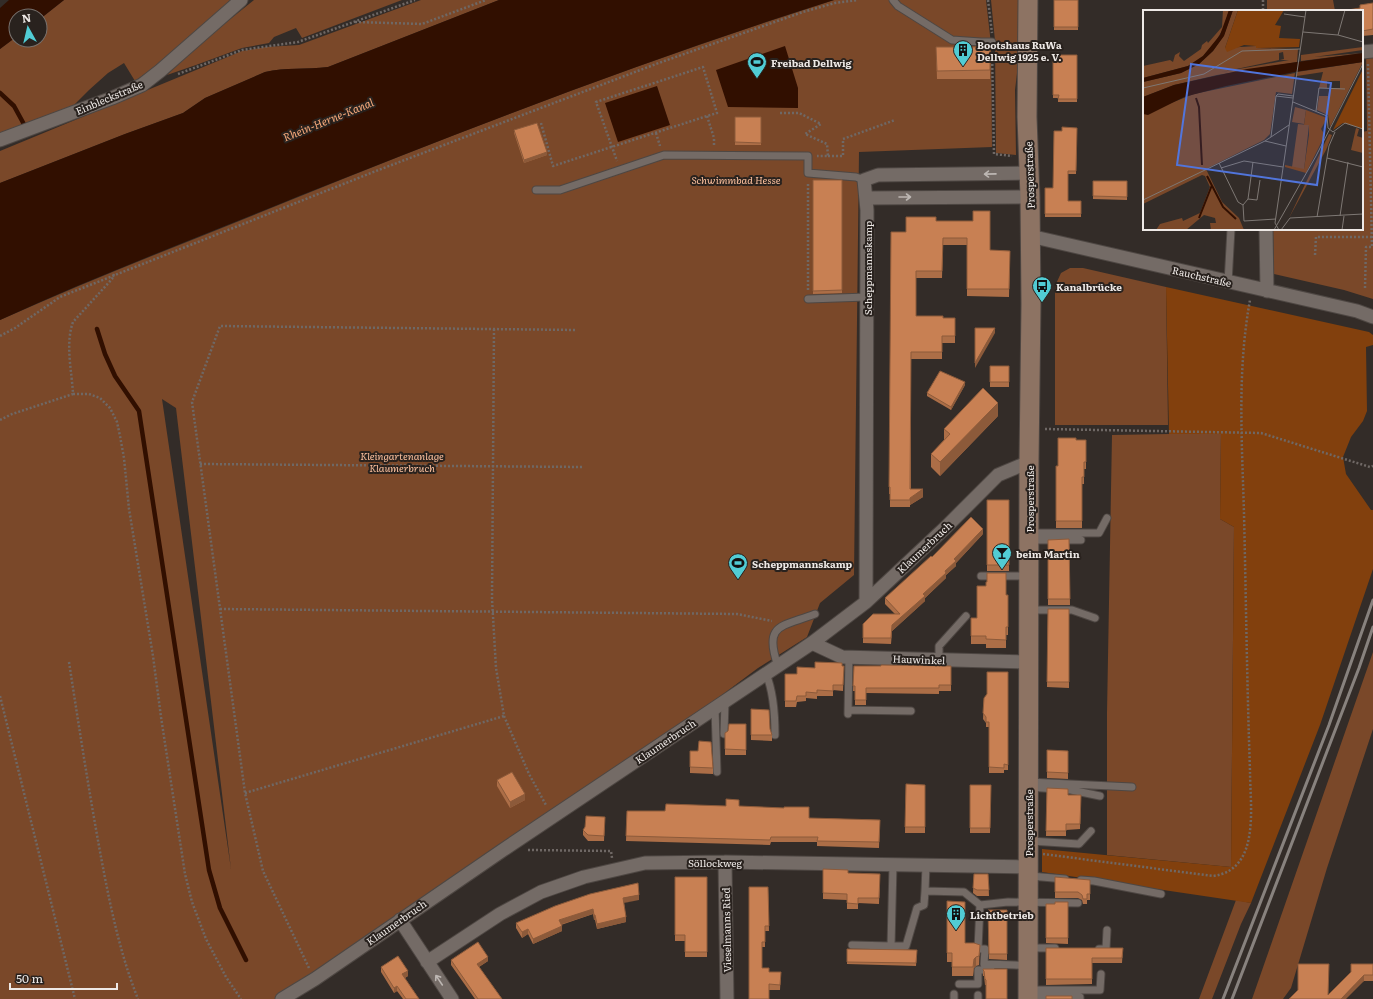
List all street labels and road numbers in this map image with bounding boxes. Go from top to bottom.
street label: Einbleckstraße [73,76,145,118]
street label: Prosperstraße [1020,141,1038,209]
street label: Scheppmannskamp [860,221,875,315]
street label: Rauchstraße [1171,262,1233,290]
street label: Prosperstraße [1022,465,1037,533]
street label: Klaumerbruch [893,517,955,576]
street label: Hauwinkel [892,651,946,667]
street label: Klaumerbruch [632,715,699,767]
street label: Prosperstraße [1021,789,1036,857]
street label: Söllockweg [688,855,743,870]
street label: Vieselmanns Ried [718,887,734,973]
street label: Klaumerbruch [363,896,429,948]

